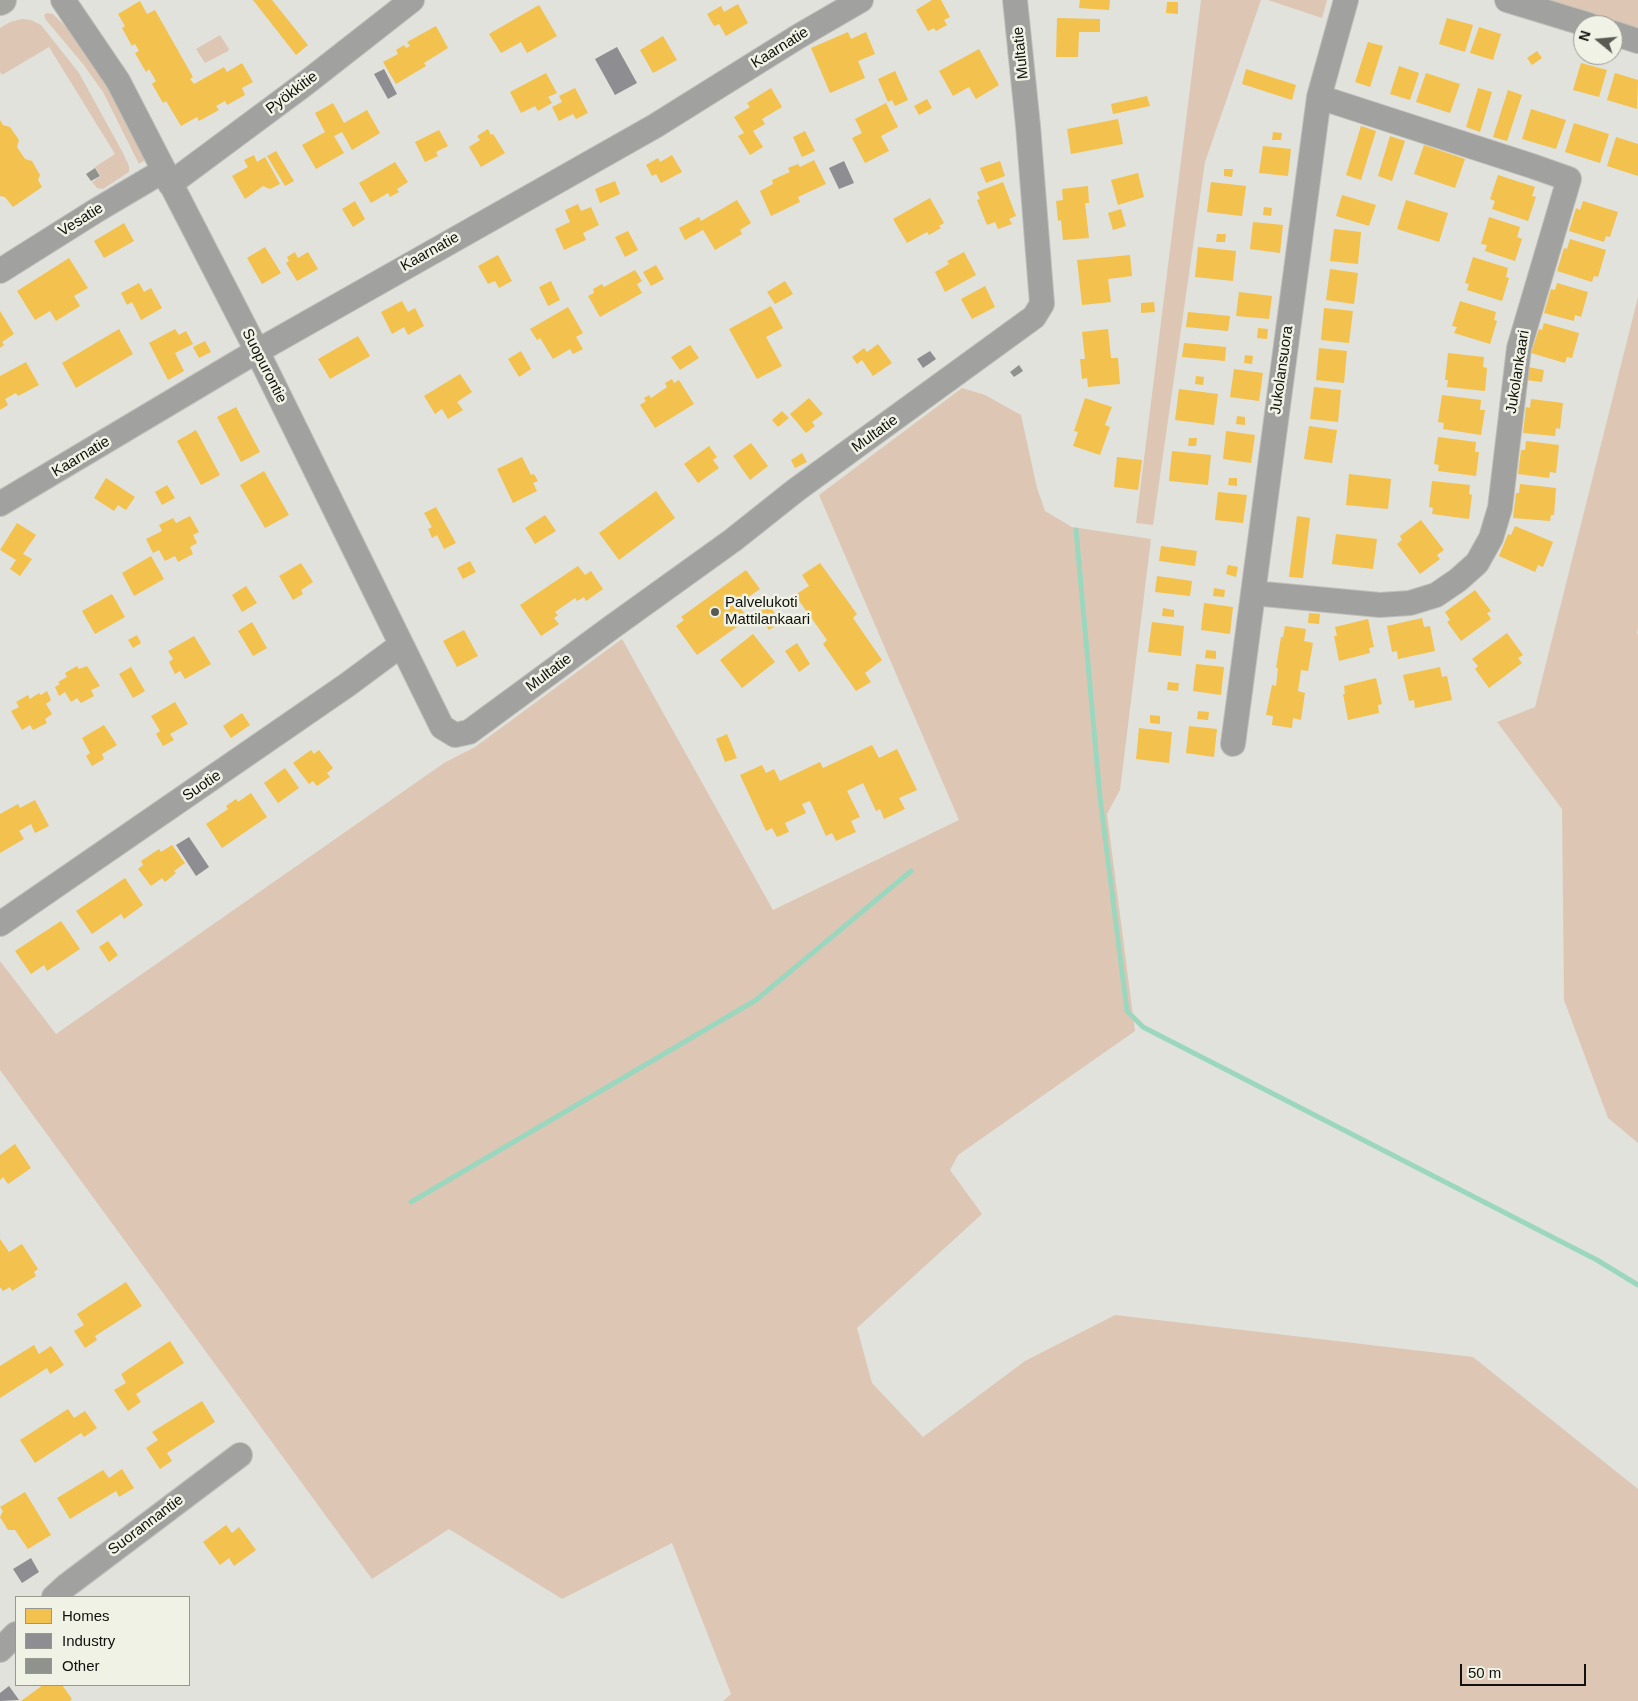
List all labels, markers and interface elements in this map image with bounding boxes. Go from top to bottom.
north arrow [1573,15,1623,65]
street label: Kaarnatie [748,23,812,73]
street label: Multatie [1009,26,1033,80]
text: N [1575,29,1594,43]
street label: Pyökkitie [263,68,321,118]
street label: Vesatie [55,199,107,241]
street label: Kaarnatie [398,229,462,275]
street label: Jukolansuora [1267,325,1297,415]
street label: Suopurontie [238,326,290,406]
street label: Jukolankaari [1503,329,1533,415]
street label: Multatie [848,411,902,457]
street label: Kaarnatie [49,433,113,481]
place label: Palvelukoti Mattilankaari [725,594,810,629]
marker: Palvelukoti Mattilankaari [709,606,721,618]
street label: Multatie [523,650,575,696]
street label: Suotie [179,767,225,805]
street label: Suorannantie [105,1491,187,1559]
legend [15,1596,190,1686]
text: Homes [62,1607,110,1624]
text: Industry [62,1632,115,1649]
scale bar [1463,1654,1589,1686]
text: Other [62,1657,100,1674]
text: 50 m [1468,1664,1501,1681]

